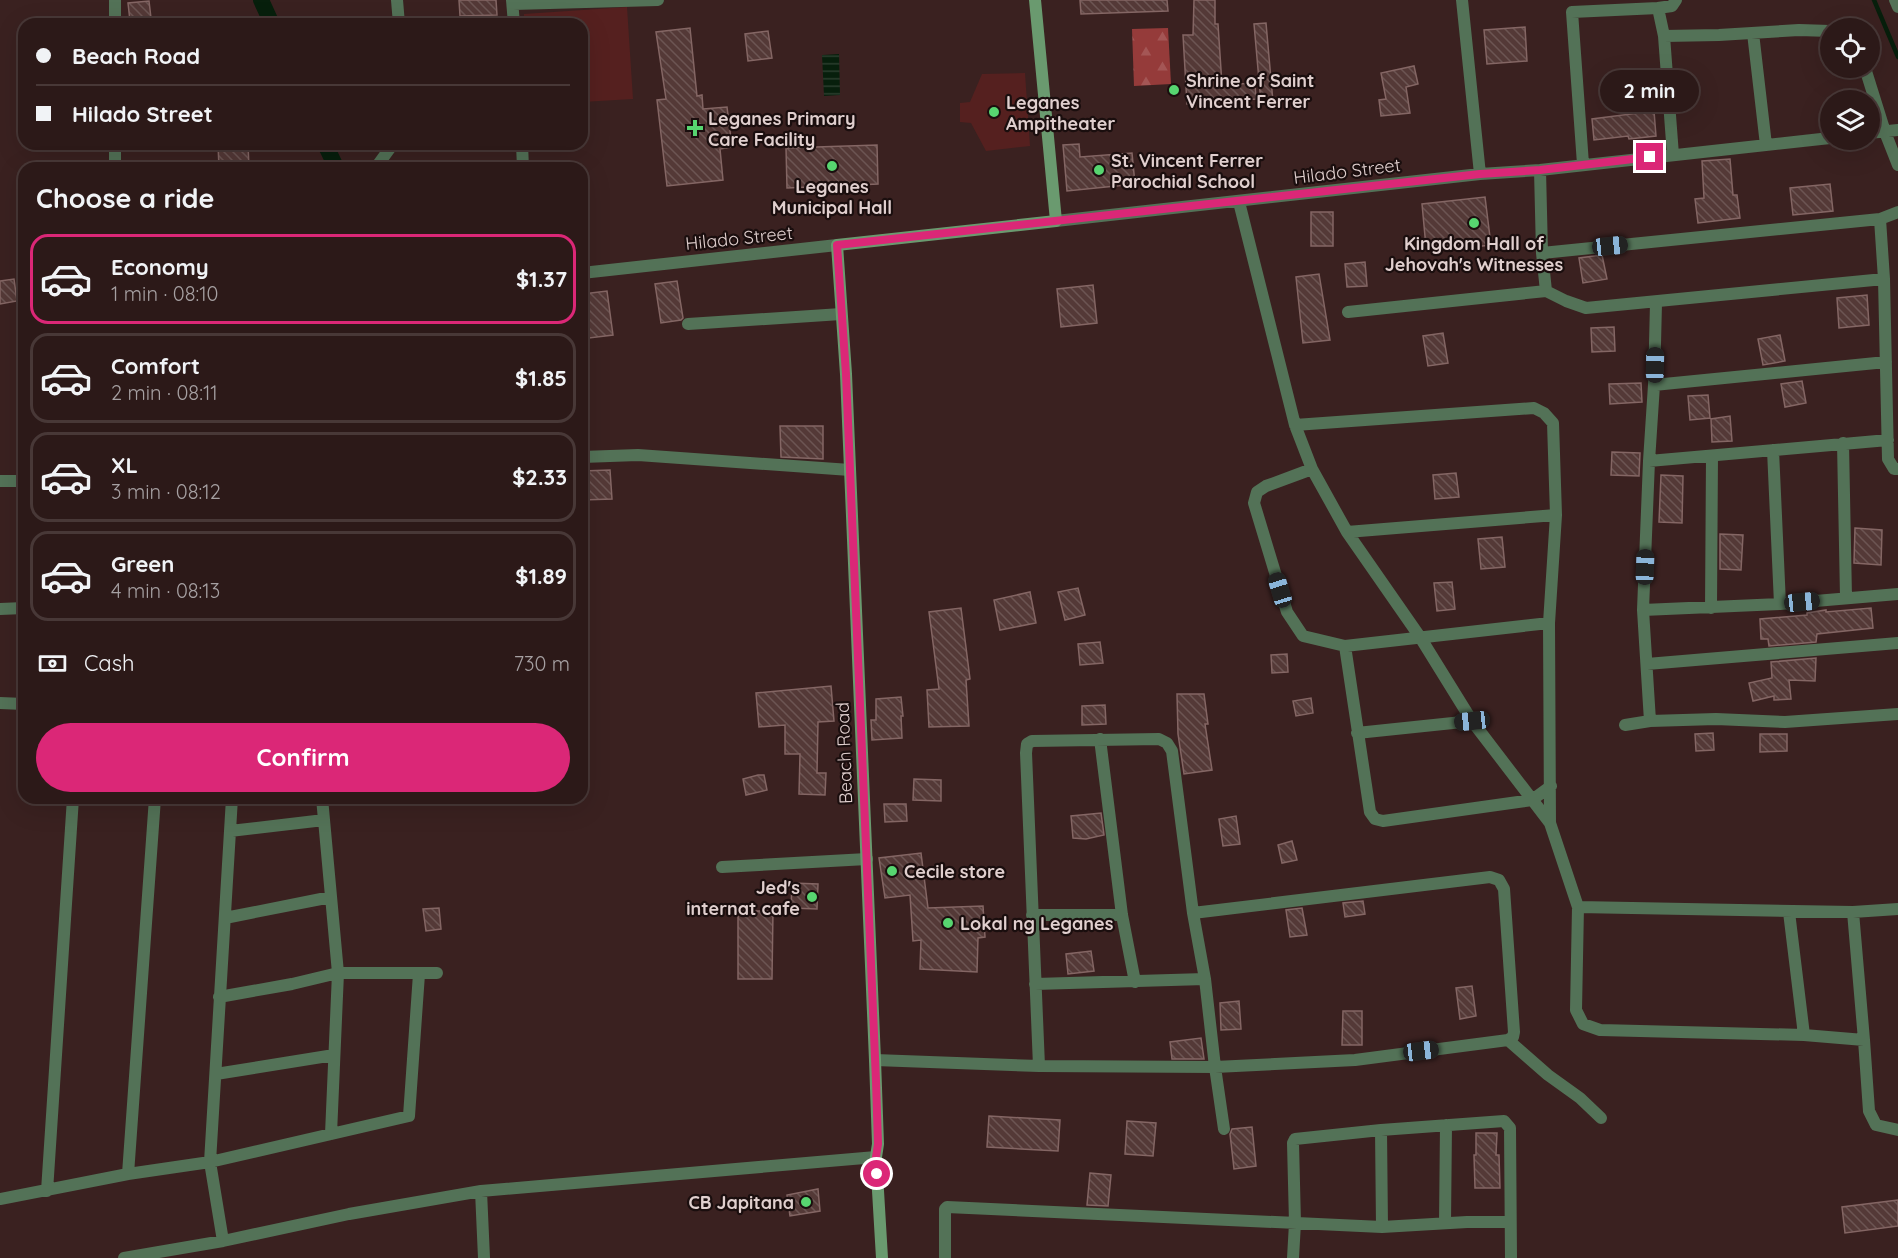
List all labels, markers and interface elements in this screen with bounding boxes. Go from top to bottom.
map controls [1820,18,1880,150]
button: locate [1820,18,1880,78]
text: Beach Road [72,42,200,70]
place label: Shrine of Saint Vincent Ferrer [1186,69,1314,113]
callout: 2 min [1600,70,1700,112]
text: 2 min [1623,78,1676,103]
marker: Shrine of Saint Vincent Ferrer [1167,83,1181,97]
button: layers [1820,90,1880,150]
place label: Leganes Ampitheater [1006,91,1115,135]
text: Hilado Street [72,100,213,128]
marker: Leganes Ampitheater [987,105,1001,119]
place label: Leganes Primary Care Facility [708,107,856,151]
marker: Leganes Primary Care Facility [686,119,704,137]
route end [1636,143,1663,170]
place label: St. Vincent Ferrer Parochial School [1111,149,1263,193]
street label: Hilado Street [1292,153,1402,189]
marker: Leganes Municipal Hall [825,159,839,173]
marker: St. Vincent Ferrer Parochial School [1092,163,1106,177]
place label: Leganes Municipal Hall [772,175,892,219]
text: Choose a ride [36,181,214,215]
marker: Kingdom Hall of Jehovah's Witnesses [1467,216,1481,230]
street label: Hilado Street [684,221,794,255]
place label: Kingdom Hall of Jehovah's Witnesses [1385,232,1563,276]
car [1591,235,1629,257]
icon: car [39,252,93,306]
text: Economy [111,253,209,281]
text: $1.37 [516,265,567,293]
text: 1 min · 08:10 [111,281,219,306]
car [1646,347,1664,383]
icon: car [39,351,93,405]
text: Comfort [111,352,200,380]
text: $1.85 [515,364,567,392]
text: 2 min · 08:11 [111,380,218,405]
icon: car [39,450,93,504]
text: XL [111,451,138,479]
text: $2.33 [512,463,567,491]
text: 3 min · 08:12 [111,479,221,504]
icon: car [39,549,93,603]
car [1635,549,1655,585]
text: Green [111,550,174,578]
text: $1.89 [515,562,567,590]
car [1266,570,1294,610]
text: 4 min · 08:13 [111,578,220,603]
car [1783,591,1821,613]
icon: cash [36,647,69,680]
text: Cash [84,649,135,677]
text: 730 m [514,651,570,676]
street label: Beach Road [831,702,857,804]
car [1453,710,1491,732]
button: Confirm [36,723,570,792]
place label: Cecile store [904,860,1005,883]
marker: Cecile store [885,864,899,878]
place label: Jed's internat cafe [686,876,800,920]
marker: Jed's internat cafe [805,890,819,904]
place label: Lokal ng Leganes [960,912,1114,935]
marker: Lokal ng Leganes [941,916,955,930]
car [1402,1040,1440,1062]
route start [863,1160,890,1187]
place label: CB Japitana [688,1191,794,1214]
marker: CB Japitana [799,1195,813,1209]

